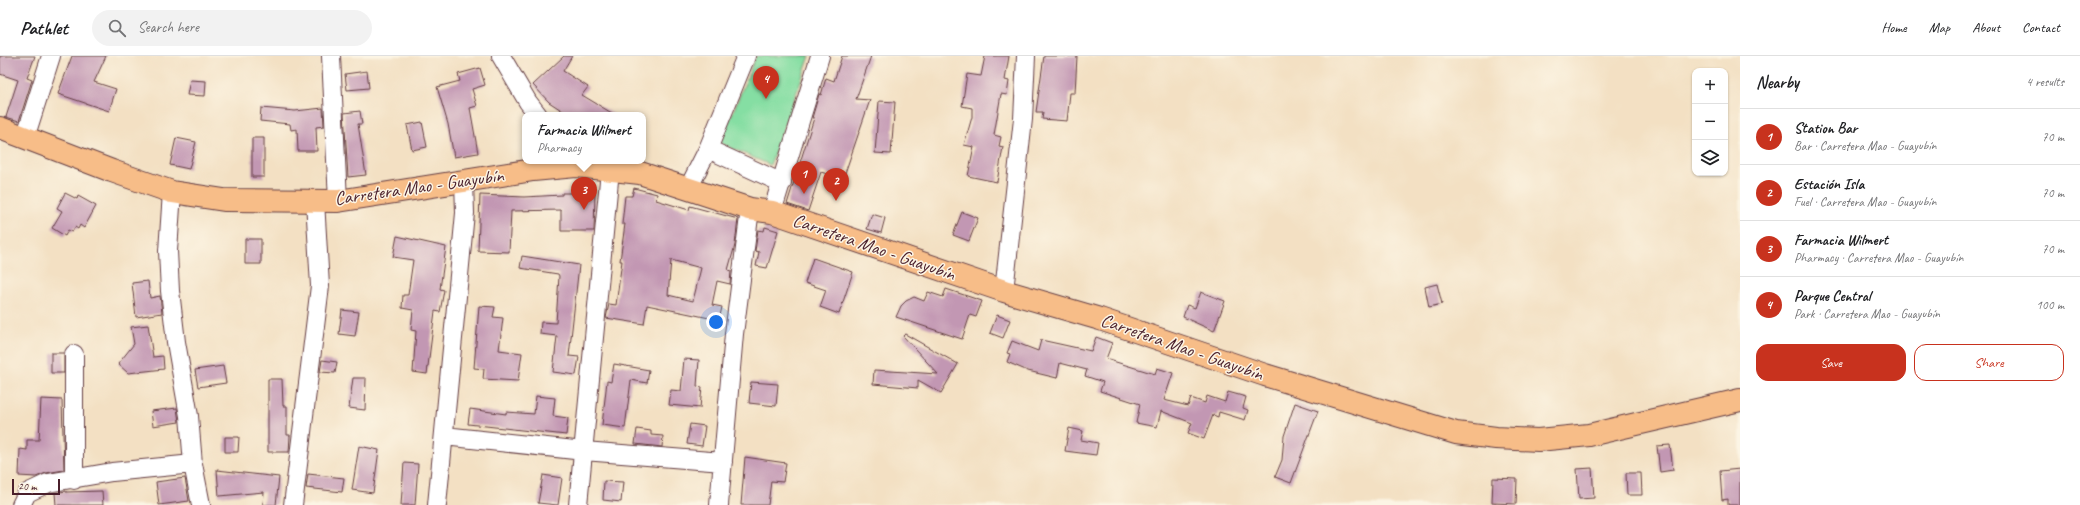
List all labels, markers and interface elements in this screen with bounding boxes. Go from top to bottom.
search box [92,10,372,46]
text: Pathlet [20,16,68,40]
icon: search [106,17,128,39]
text: Search here [138,18,199,37]
text: Home [1881,19,1907,36]
text: Map [1929,19,1950,36]
text: About [1972,19,2000,36]
text: Contact [2022,19,2060,36]
pin: 4 [753,66,779,99]
map controls [1692,68,1728,176]
button: + [1692,68,1728,104]
text: Nearby [1756,72,1799,93]
text: 4 results [2026,74,2064,90]
button: − [1692,104,1728,140]
popup [522,112,646,164]
text: Station Bar [1794,119,1857,138]
text: Farmacia Wilmert [537,121,631,140]
text: 1 [1766,129,1772,145]
text: 70 m [2042,129,2064,145]
text: Bar · Carretera Mao - Guayubín [1794,138,1936,154]
text: Pharmacy [537,140,581,156]
button: layers [1692,140,1728,176]
pin: 1 [791,161,817,194]
street label: Carretera Mao - Guayubín [333,163,505,211]
pin: 2 [823,168,849,201]
text: Estación Isla [1794,175,1864,194]
pin: 3 [571,177,597,210]
text: 2 [1766,185,1772,201]
text: 70 m [2042,185,2064,201]
text: Fuel · Carretera Mao - Guayubín [1794,194,1936,210]
street label: Carretera Mao - Guayubín [790,208,959,286]
text: Farmacia Wilmert [1794,231,1888,250]
text: 3 [1766,241,1772,257]
text: 70 m [2042,241,2064,257]
text: Pharmacy · Carretera Mao - Guayubín [1794,250,1963,266]
text: Parque Central [1794,287,1871,306]
text: 4 [1766,297,1772,313]
text: 100 m [2036,297,2064,313]
text: Park · Carretera Mao - Guayubín [1794,306,1940,322]
street label: Carretera Mao - Guayubín [1098,308,1267,386]
your location [706,312,726,332]
button: Save [1756,344,1906,381]
button: Share [1914,344,2064,381]
scale bar [12,477,60,496]
text: 20 m [18,479,37,493]

